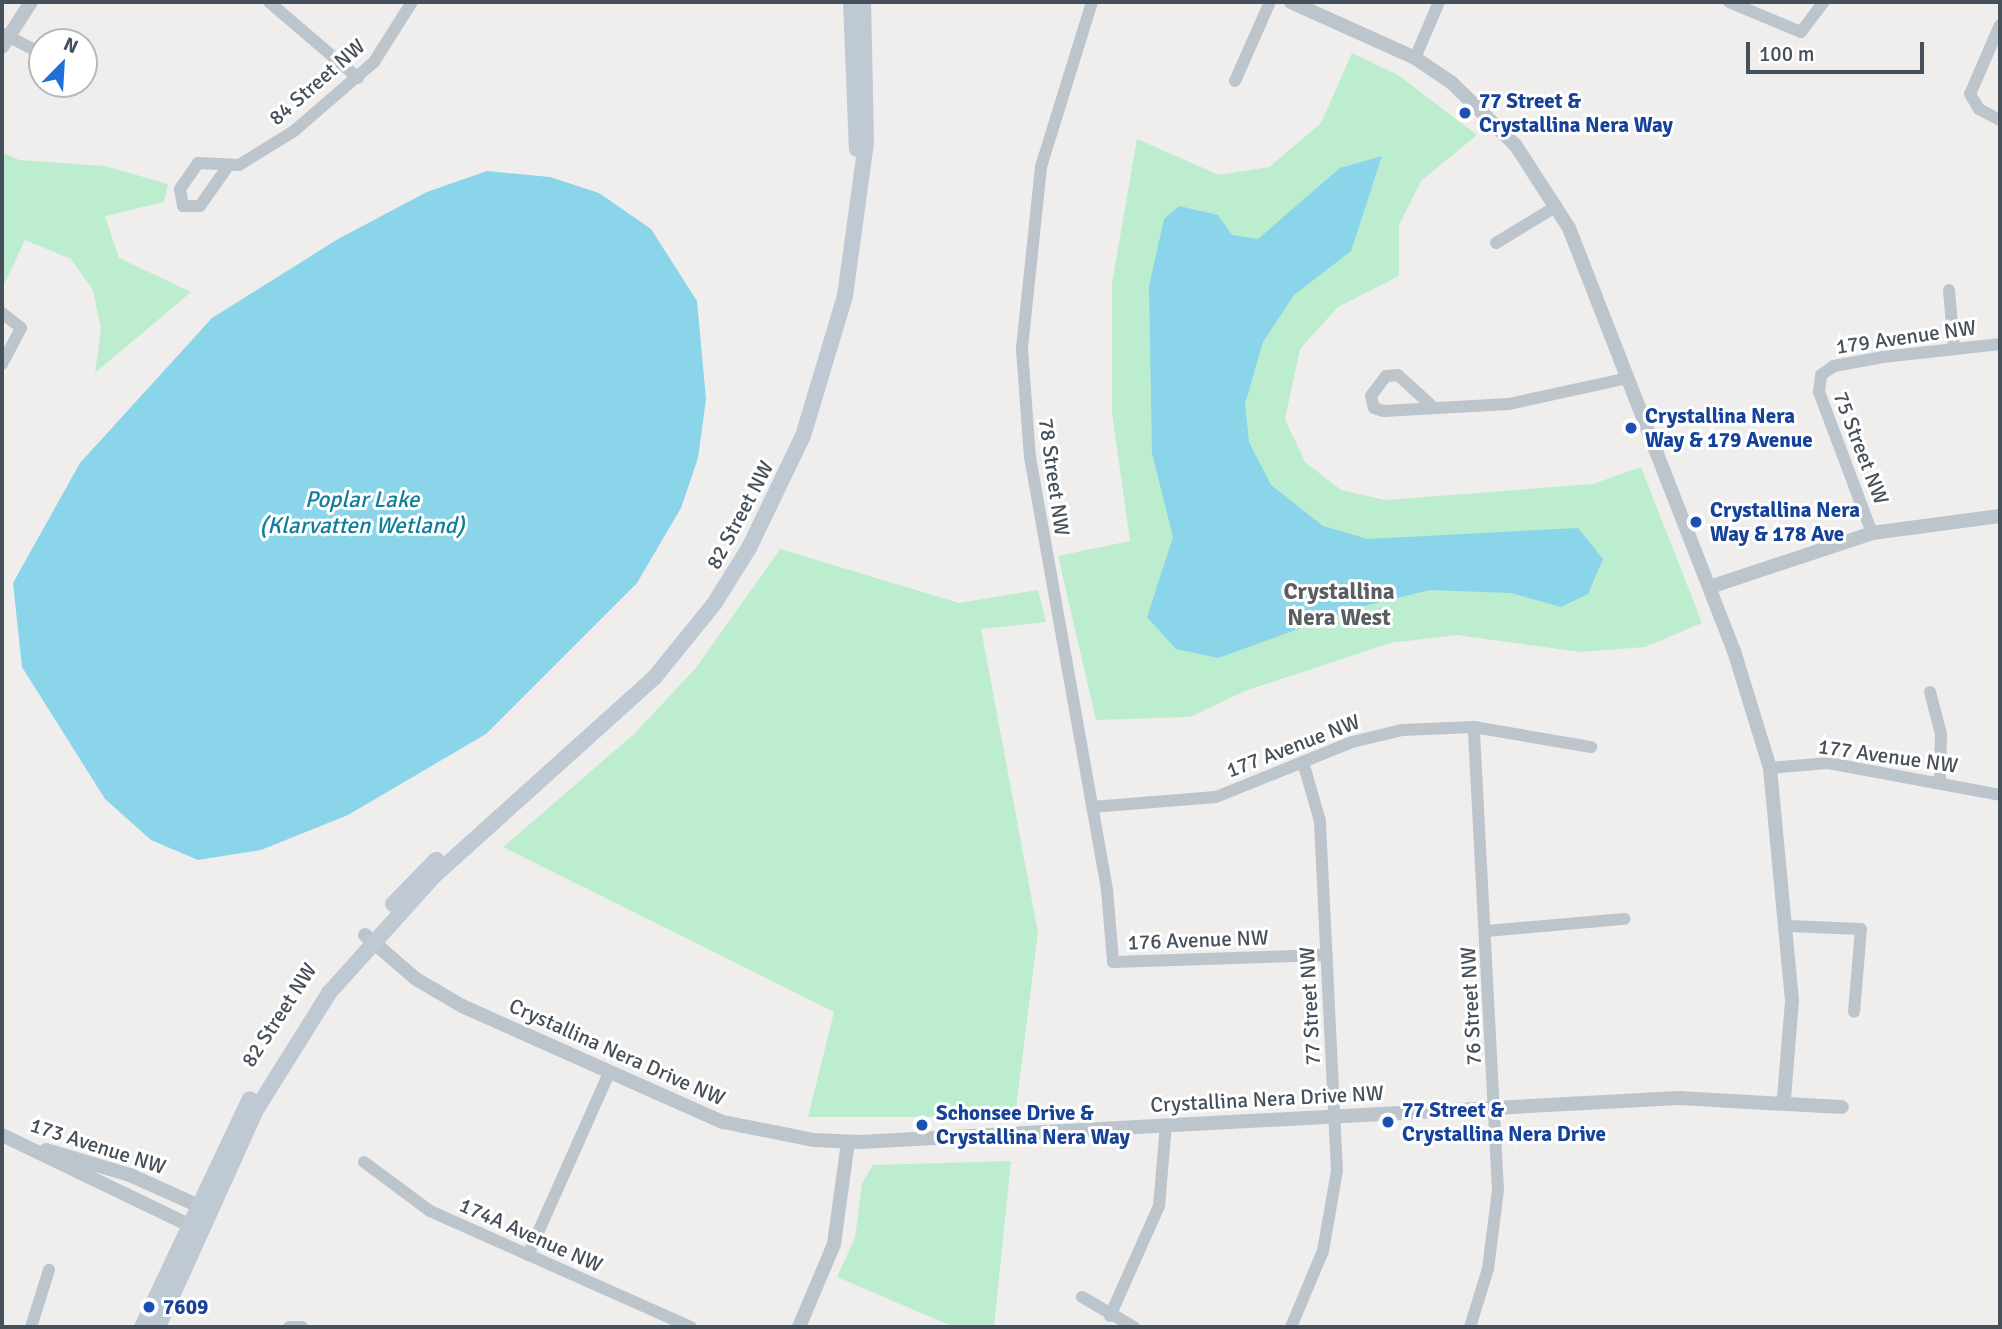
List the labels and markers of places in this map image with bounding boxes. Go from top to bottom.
place label: 77 Street & Crystallina Nera Way [1479,88,1673,138]
marker: 77 Street & Crystallina Nera Way [1457,105,1473,121]
place label: Crystallina Nera Way & 179 Avenue [1645,403,1813,453]
marker: Crystallina Nera Way & 179 Avenue [1623,420,1639,436]
place label: Crystallina Nera Way & 178 Ave [1710,497,1860,547]
marker: Crystallina Nera Way & 178 Ave [1688,514,1704,530]
place label: 77 Street & Crystallina Nera Drive [1402,1097,1606,1147]
place label: Schonsee Drive & Crystallina Nera Way [936,1100,1130,1150]
marker: 77 Street & Crystallina Nera Drive [1380,1114,1396,1130]
marker: Schonsee Drive & Crystallina Nera Way [914,1117,930,1133]
place label: 7609 [163,1294,208,1320]
marker: 7609 [141,1299,157,1315]

